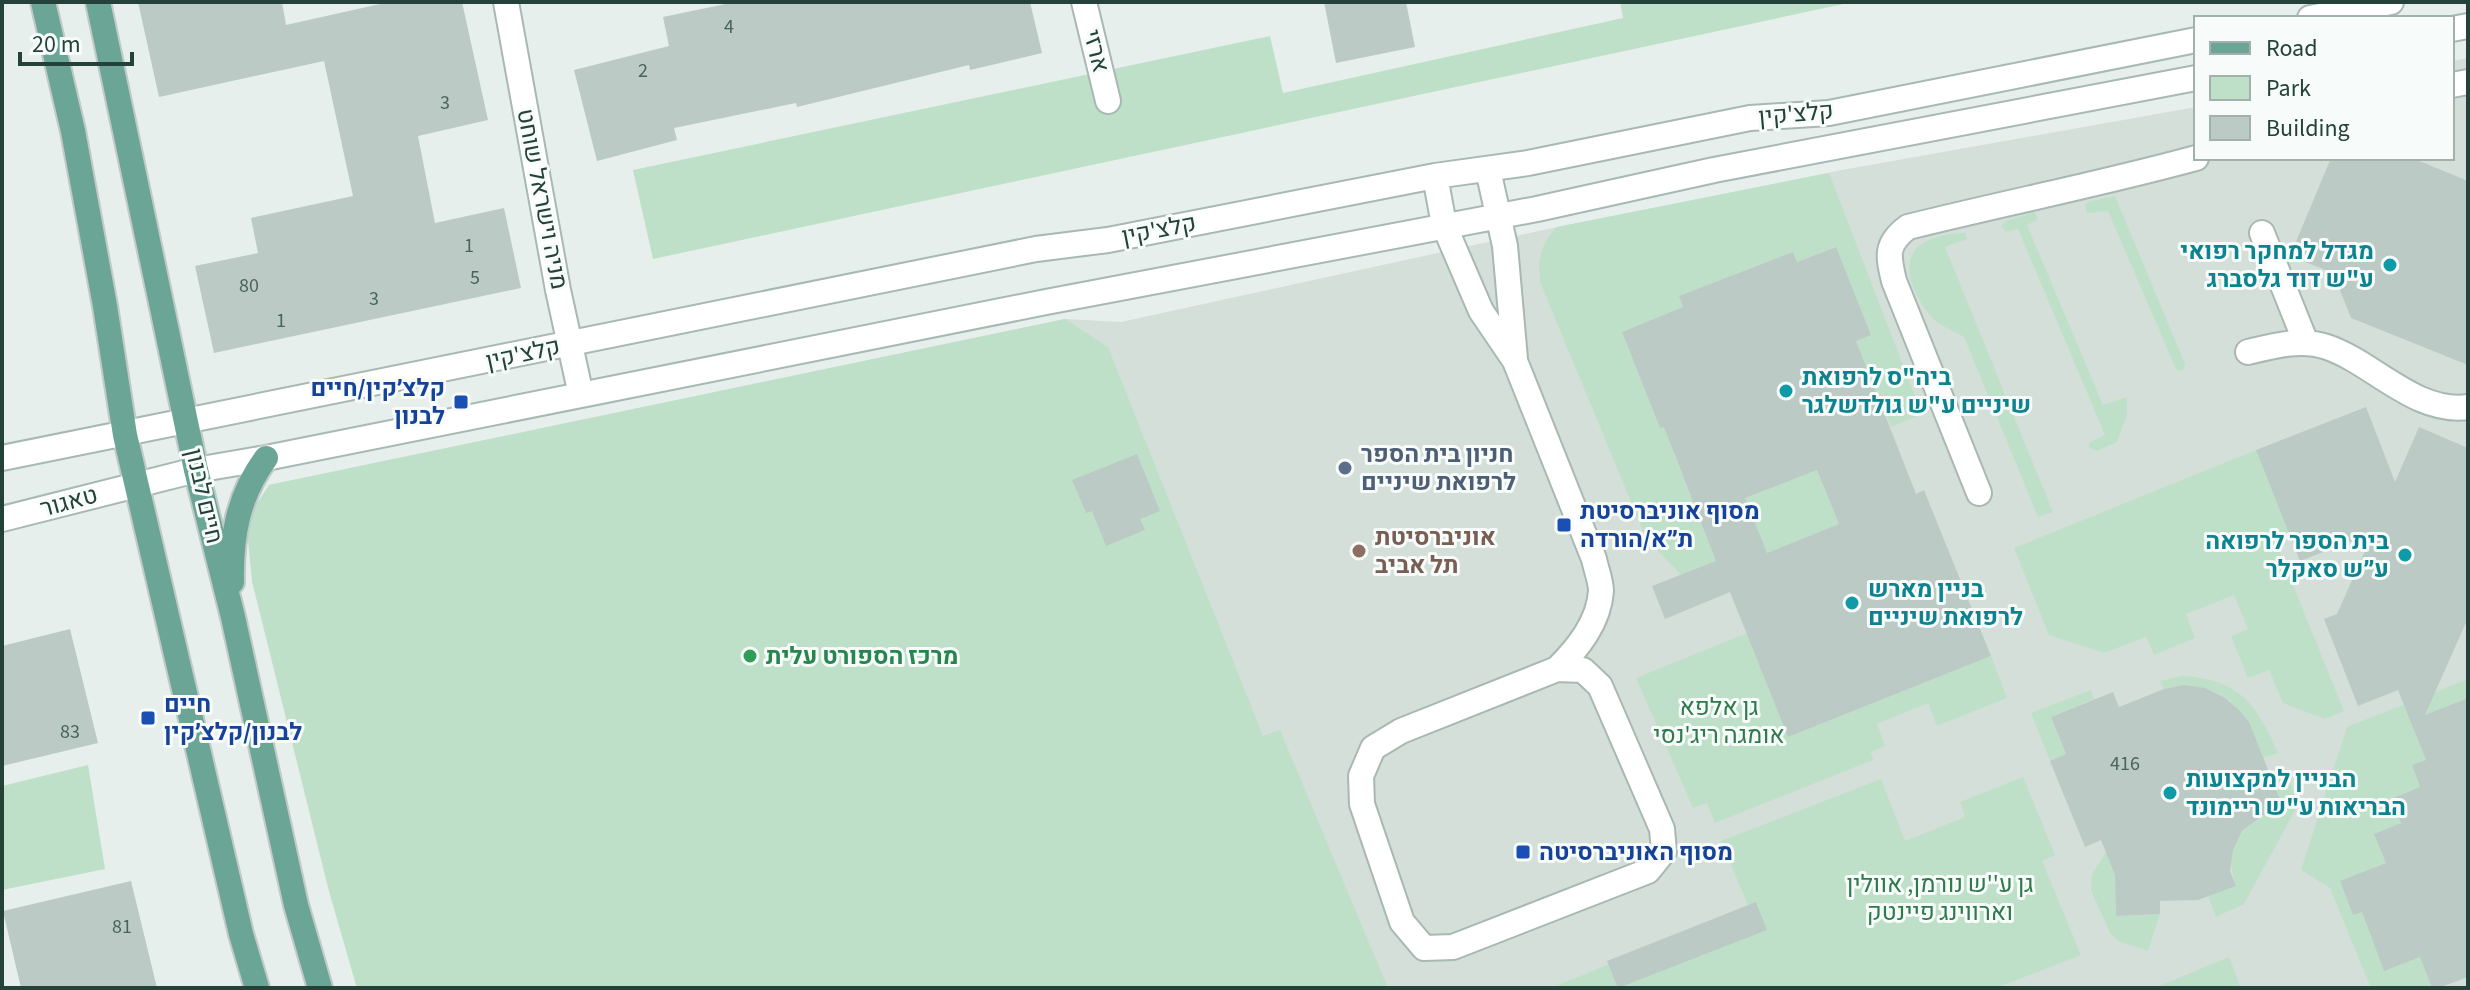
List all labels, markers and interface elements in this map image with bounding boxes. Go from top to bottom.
house number: 4 [724,13,734,41]
scale bar [20,16,132,66]
legend [2194,16,2454,160]
street label: ארזי [1074,26,1118,76]
text: 20 m [32,27,81,62]
text: Road [2266,31,2318,66]
house number: 2 [638,57,648,85]
text: Park [2266,71,2311,106]
house number: 3 [440,89,450,117]
street label: קלצ'קין [1757,93,1835,135]
street label: מניה וישראל שוחט [507,106,577,292]
text: Building [2266,111,2350,146]
street label: קלצ'קין [1119,206,1199,254]
house number: 1 [464,232,474,260]
place label: מגדל למחקר רפואי ע"ש דוד גלסברג [2180,234,2374,297]
marker: מגדל למחקר רפואי ע"ש דוד גלסברג [2381,256,2399,274]
house number: 5 [470,264,480,292]
house number: 80 [239,272,259,300]
house number: 3 [369,285,379,313]
house number: 1 [276,307,286,335]
street label: קלצ'קין [482,329,564,379]
place label: ביה"ס לרפואת שיניים ע"ש גולדשלגר [1802,360,2031,423]
place label: קלצ׳קין/חיים לבנון [310,371,445,434]
marker: ביה"ס לרפואת שיניים ע"ש גולדשלגר [1777,382,1795,400]
marker: קלצ׳קין/חיים לבנון [452,393,470,411]
place label: חניון בית הספר לרפואת שיניים [1361,437,1516,500]
street label: חיים לבנון [176,445,232,547]
marker: חניון בית הספר לרפואת שיניים [1336,459,1354,477]
street label: טאגור [36,478,102,526]
place label: מסוף אוניברסיטת ת״א/הורדה [1580,494,1760,557]
marker: מסוף אוניברסיטת ת״א/הורדה [1555,516,1573,534]
place label: אוניברסיטת תל אביב [1375,520,1496,583]
place label: בית הספר לרפואה ע״ש סאקלר [2205,524,2389,587]
marker: אוניברסיטת תל אביב [1350,542,1368,560]
marker: בית הספר לרפואה ע״ש סאקלר [2396,546,2414,564]
place label: בניין מארש לרפואת שיניים [1868,572,2023,635]
marker: בניין מארש לרפואת שיניים [1843,594,1861,612]
place label: מרכז הספורט עלית [766,639,959,674]
marker: מרכז הספורט עלית [741,647,759,665]
place label: חיים לבנון/קלצ׳קין [164,687,302,750]
park label: גן אלפא אומגה ריג'נסי [1653,690,1785,753]
marker: חיים לבנון/קלצ׳קין [139,709,157,727]
house number: 83 [60,718,80,746]
house number: 416 [2110,750,2140,778]
place label: הבניין למקצועות הבריאות ע"ש ריימונד [2186,762,2406,825]
marker: הבניין למקצועות הבריאות ע"ש ריימונד [2161,784,2179,802]
place label: מסוף האוניברסיטה [1539,835,1733,870]
marker: מסוף האוניברסיטה [1514,843,1532,861]
park label: גן ע''ש נורמן, אוולין וארווינג פיינטק [1846,867,2034,930]
house number: 81 [112,913,132,941]

